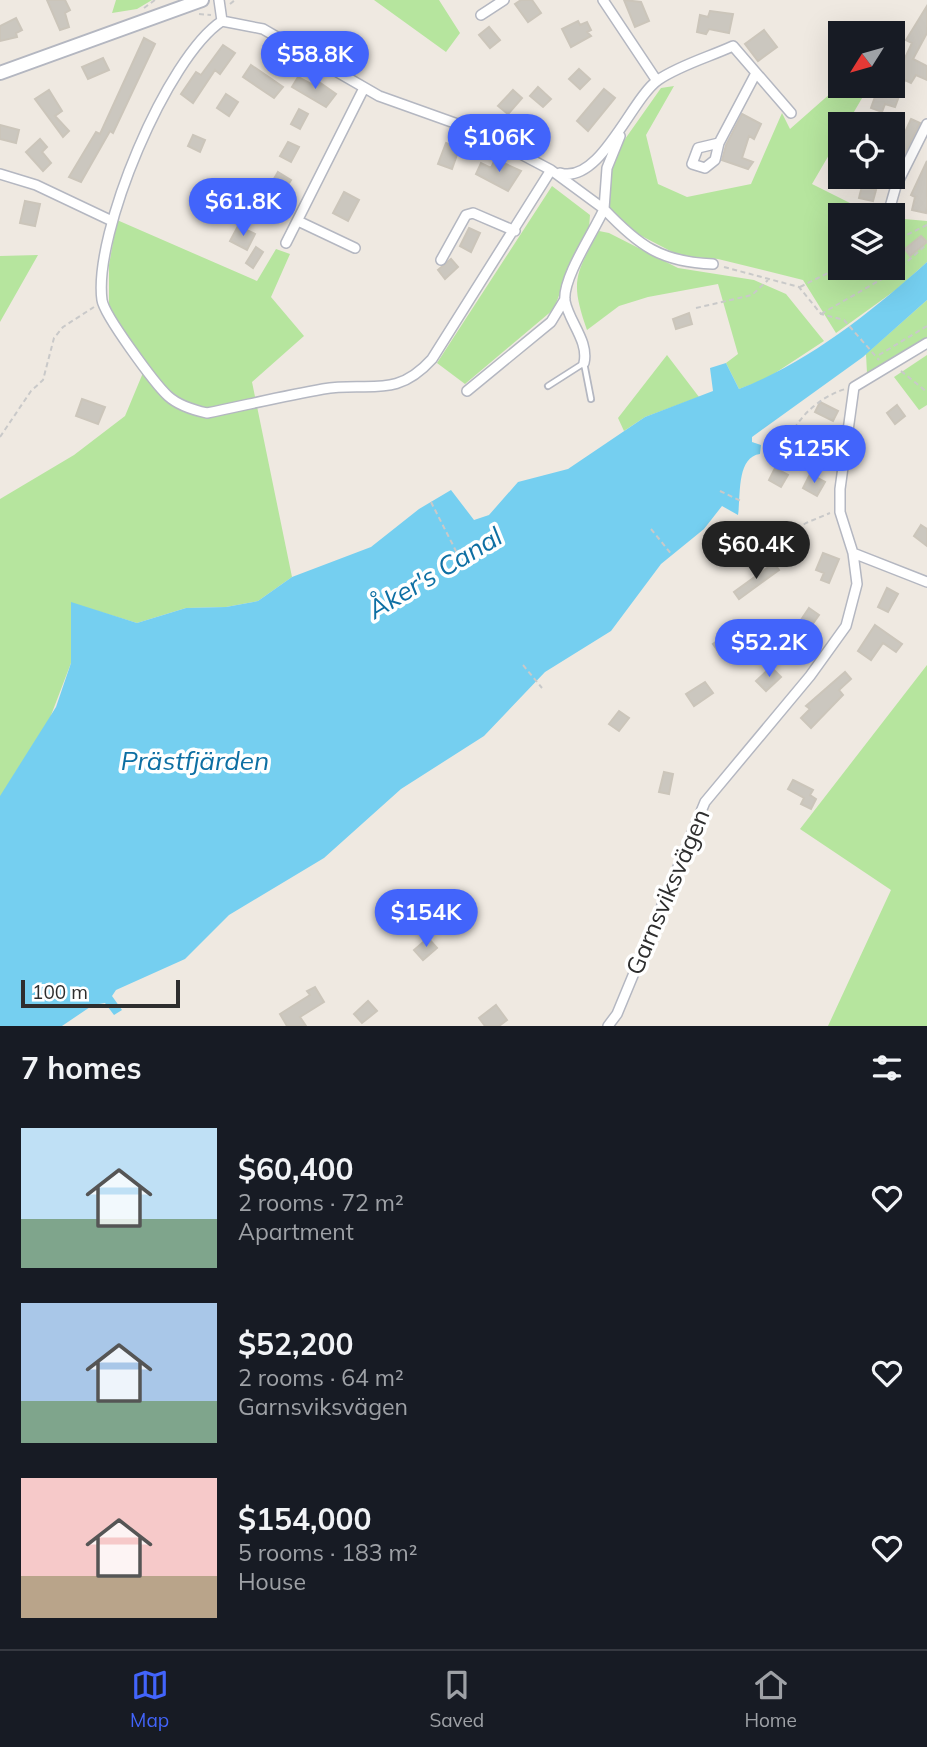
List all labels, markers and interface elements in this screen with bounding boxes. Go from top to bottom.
north arrow [828,21,905,98]
map controls [828,21,905,280]
pin: $58.8K [258,32,372,91]
text: $58.8K [277,39,353,68]
button: locate [828,112,905,189]
pin: $106K [450,114,548,174]
text: $106K [464,122,534,151]
pin: $61.8K [186,178,300,238]
text: $61.8K [205,186,281,215]
button: layers [828,203,905,280]
pin: $125K [765,426,863,485]
text: $125K [779,433,849,462]
water label: Åker's Canal [361,519,509,626]
pin: $60.4K [699,522,813,581]
text: $60.4K [718,529,794,558]
pin: $52.2K [712,620,826,679]
text: $52.2K [731,627,807,656]
water label: Prästfjärden [121,744,269,777]
street label: Garnsviksvägen [619,804,716,979]
pin: $154K [377,890,475,949]
text: $154K [391,897,461,926]
scale bar [21,977,180,1009]
text: 100 m [32,980,88,1004]
text: 7 homes [21,1049,142,1087]
icon: filters [868,1049,906,1087]
text: $60,400 [238,1150,353,1188]
icon: home [77,1156,161,1240]
icon: heart [868,1179,906,1217]
text: 2 rooms · 72 m² [238,1188,404,1217]
text: Apartment [238,1217,354,1246]
text: $52,200 [238,1325,353,1363]
icon: home [77,1331,161,1415]
icon: heart [868,1354,906,1392]
text: 2 rooms · 64 m² [238,1363,404,1392]
text: Garnsviksvägen [238,1392,408,1421]
text: $154,000 [238,1500,371,1538]
icon: home [77,1506,161,1590]
icon: heart [868,1529,906,1567]
text: 5 rooms · 183 m² [238,1538,418,1567]
text: House [238,1567,306,1596]
tab: Map [130,1666,169,1732]
tab: Saved [429,1666,484,1732]
tab: Home [744,1666,797,1732]

